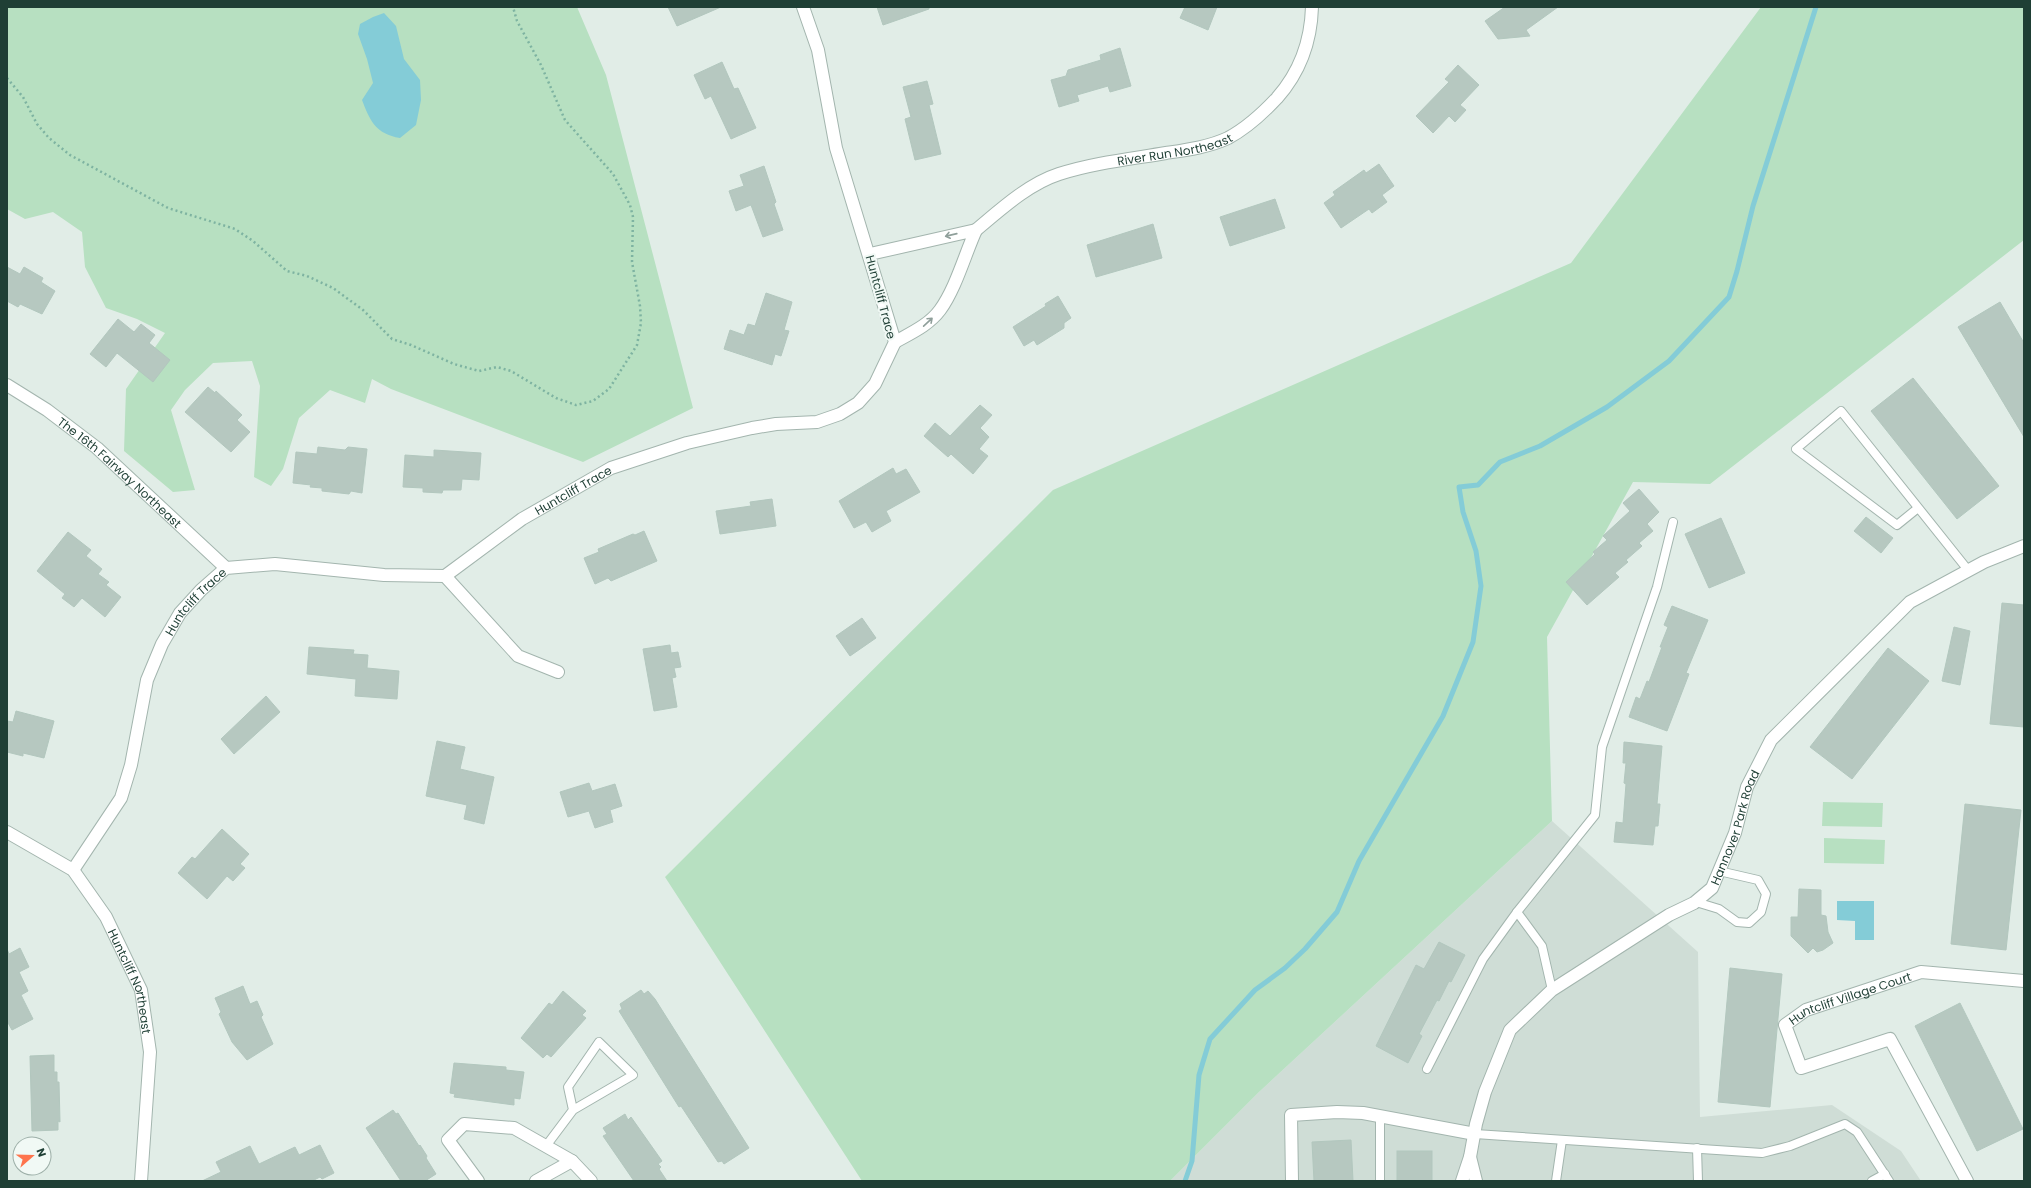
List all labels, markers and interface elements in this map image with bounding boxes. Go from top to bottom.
street label: River Run Northeast [1116,129,1235,169]
one-way arrow [945,232,958,240]
street label: Huntcliff Trace [862,253,900,341]
one-way arrow [923,317,933,326]
street label: The 16th Fairway Northeast [54,413,186,531]
street label: Huntcliff Trace [531,461,615,519]
street label: Huntcliff Trace [160,563,230,638]
street label: Hannover Park Road [1706,767,1763,887]
street label: Huntcliff Northeast [104,926,156,1035]
street label: Huntcliff Village Court [1785,967,1913,1028]
north arrow [12,1136,52,1176]
text: N [32,1146,50,1159]

